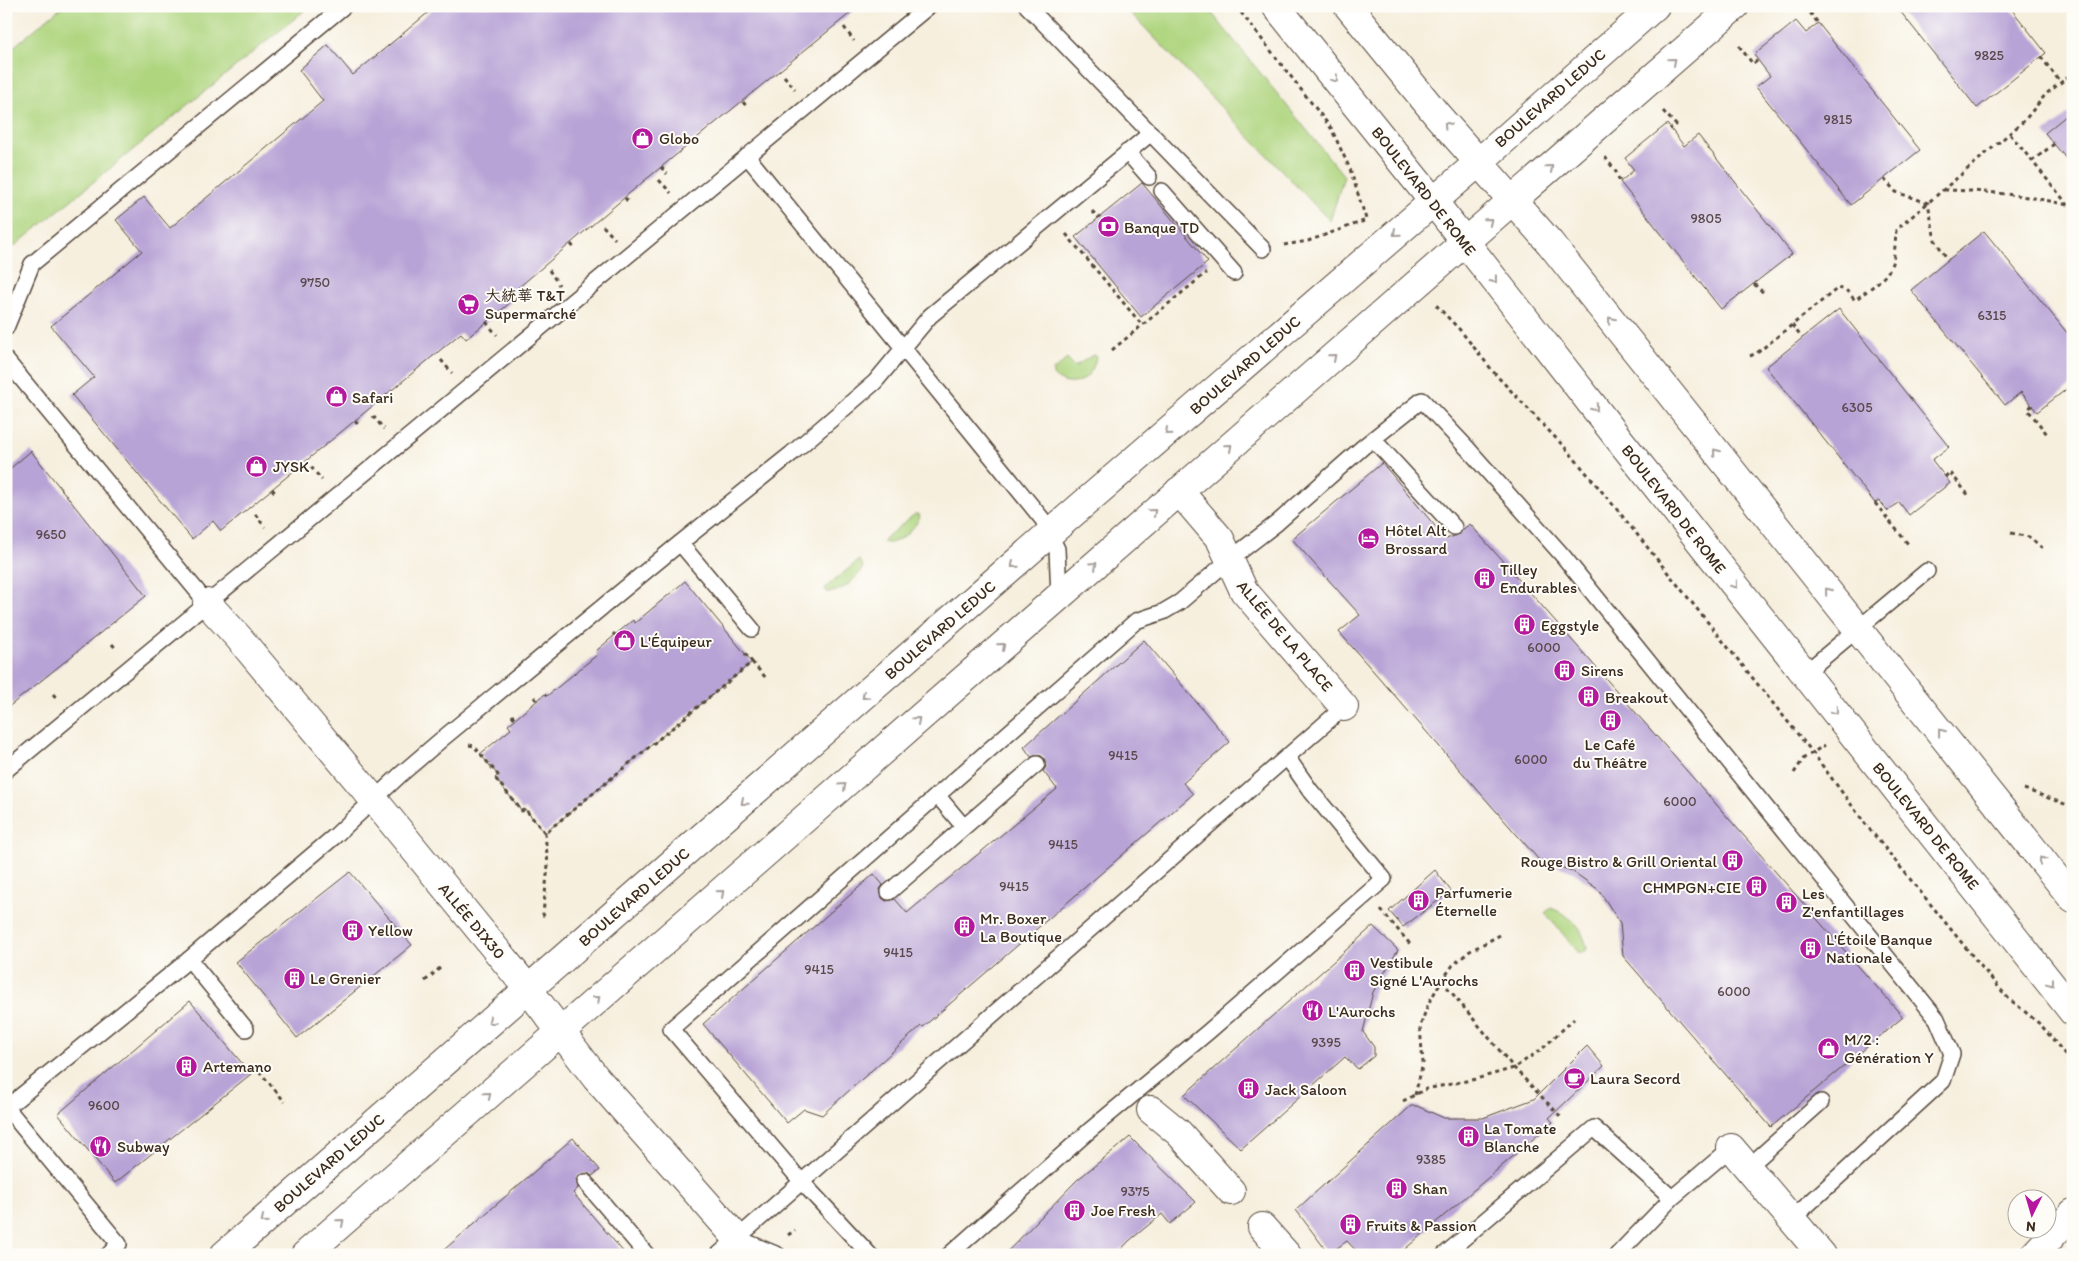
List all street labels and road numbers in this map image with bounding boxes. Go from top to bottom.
street label: BOULEVARD LEDUC [1491,45,1609,151]
street label: BOULEVARD DE ROME [1368,123,1480,259]
street label: BOULEVARD LEDUC [1186,312,1304,418]
street label: BOULEVARD DE ROME [1618,441,1730,577]
street label: BOULEVARD LEDUC [881,577,999,683]
street label: ALLÉE DE LA PLACE [1233,577,1337,696]
street label: BOULEVARD DE ROME [1869,758,1983,894]
street label: BOULEVARD LEDUC [575,844,693,950]
street label: ALLÉE DIX30 [435,879,509,963]
street label: BOULEVARD LEDUC [270,1110,388,1216]

